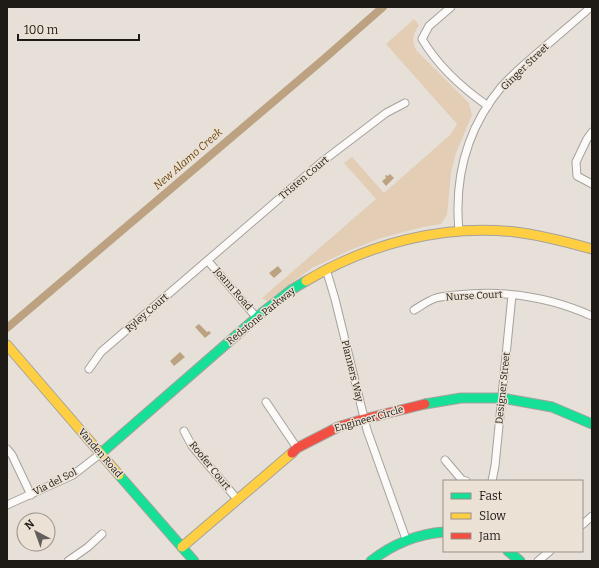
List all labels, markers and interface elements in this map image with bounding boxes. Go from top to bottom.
scale bar [18,16,139,42]
text: 100 m [24,23,59,37]
street label: Ginger Street [498,41,552,93]
water label: New Alamo Creek [151,125,226,192]
street label: Tristen Court [277,154,332,202]
street label: Joann Road [211,264,255,313]
street label: Redstone Parkway [224,284,298,347]
street label: Nurse Court [445,289,503,303]
street label: Ryley Court [123,291,171,335]
street label: Planners Way [339,339,366,404]
street label: Designer Street [493,351,513,425]
street label: Engineer Circle [333,403,405,435]
street label: Vanden Road [75,426,125,480]
street label: Roofer Court [187,439,234,493]
street label: Via del Sol [31,466,79,498]
legend [443,480,583,552]
text: Fast [479,489,503,503]
text: Slow [479,509,506,523]
north arrow [16,512,56,552]
text: N [22,517,38,533]
text: Jam [478,529,501,543]

